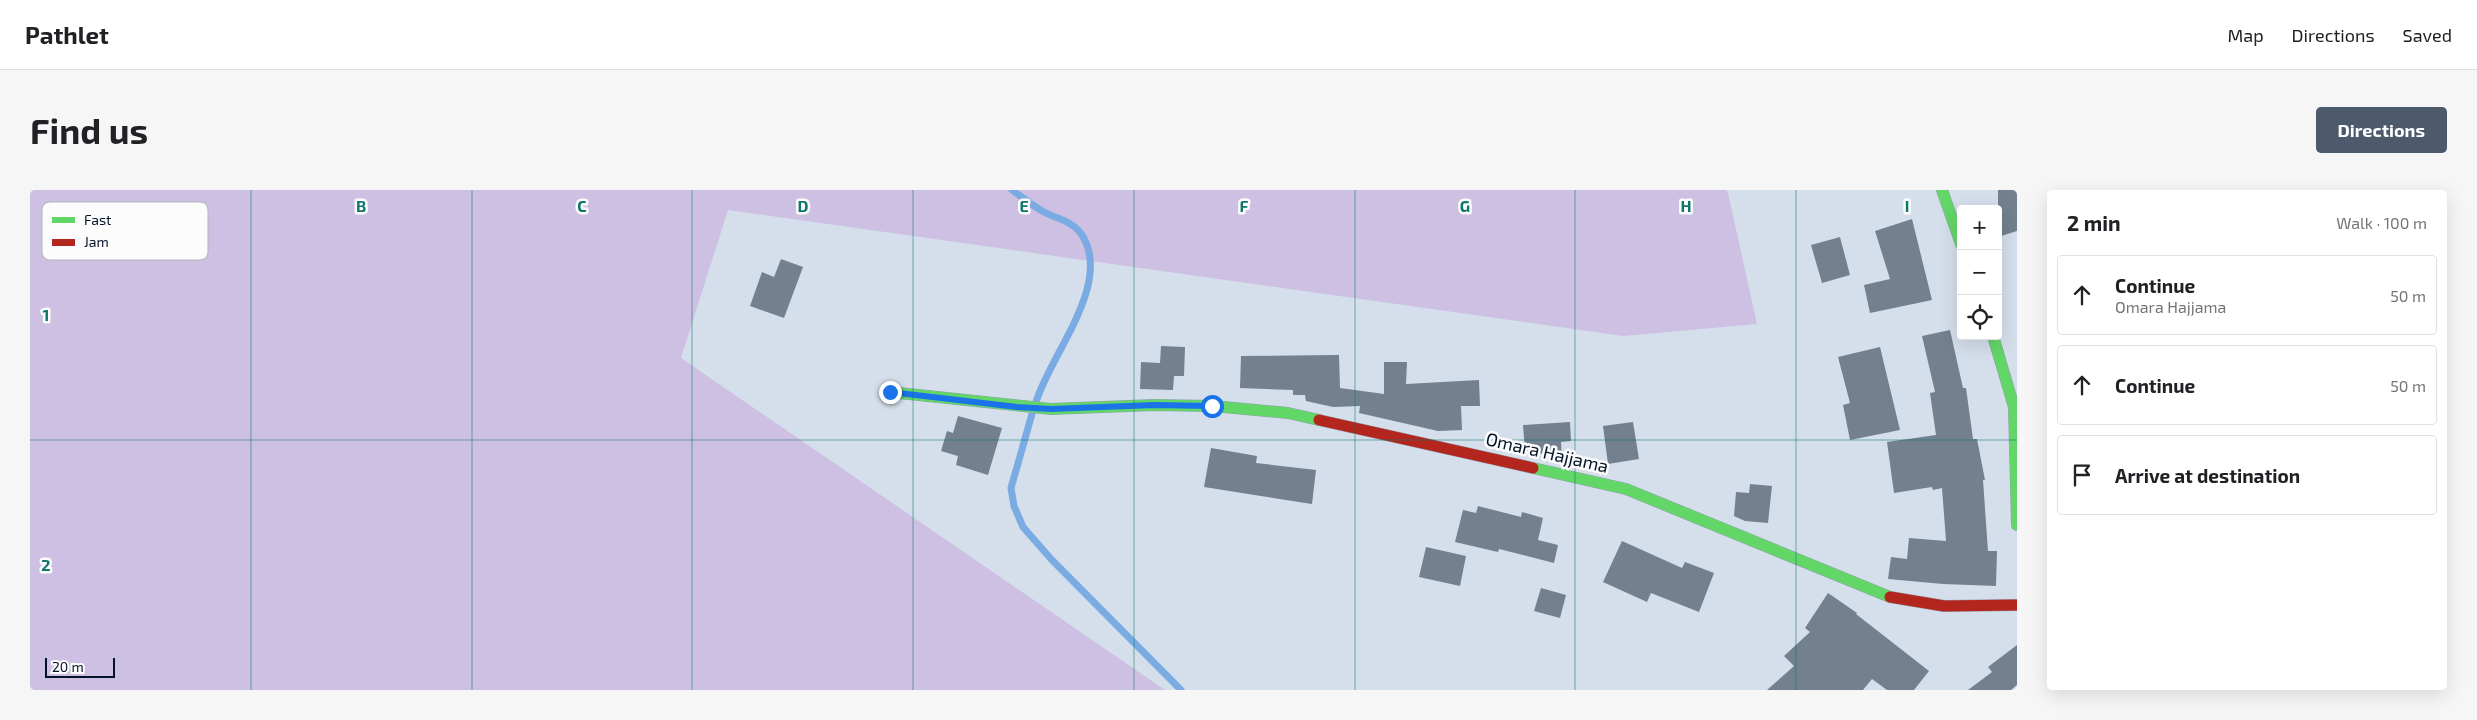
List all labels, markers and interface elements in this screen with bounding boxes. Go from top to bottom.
text: Pathlet [25,20,109,49]
text: Map [2227,24,2264,46]
text: Directions [2292,24,2375,46]
text: Saved [2403,24,2452,46]
button: Directions [2316,107,2447,153]
text: Find us [30,109,148,151]
text: B [356,196,366,215]
text: C [577,196,587,215]
text: D [798,196,809,215]
text: E [1019,196,1029,215]
text: F [1240,196,1249,215]
text: G [1460,196,1470,215]
text: H [1680,196,1692,215]
text: I [1905,196,1909,215]
legend [42,202,208,260]
map controls [1957,205,2002,340]
button: + [1957,205,2002,250]
text: 2 min [2067,210,2121,235]
text: Fast [84,211,111,228]
text: Walk · 100 m [2336,213,2427,232]
text: Jam [84,233,109,250]
button: − [1957,250,2002,295]
text: Continue [2115,274,2195,297]
icon: ahead [2068,281,2096,309]
text: 50 m [2390,286,2426,305]
button: locate [1957,295,2002,340]
text: Omara Hajjama [2115,297,2226,316]
text: 1 [43,305,49,324]
icon: ahead [2068,371,2096,399]
text: Continue [2115,374,2195,397]
text: 50 m [2390,376,2426,395]
route end [879,381,902,404]
route start [1201,395,1224,418]
street label: Omara Hajjama [1484,427,1611,477]
icon: arrive [2068,461,2096,489]
text: Arrive at destination [2115,464,2300,487]
text: 2 [41,555,51,574]
scale bar [45,655,115,678]
text: 20 m [52,658,84,675]

